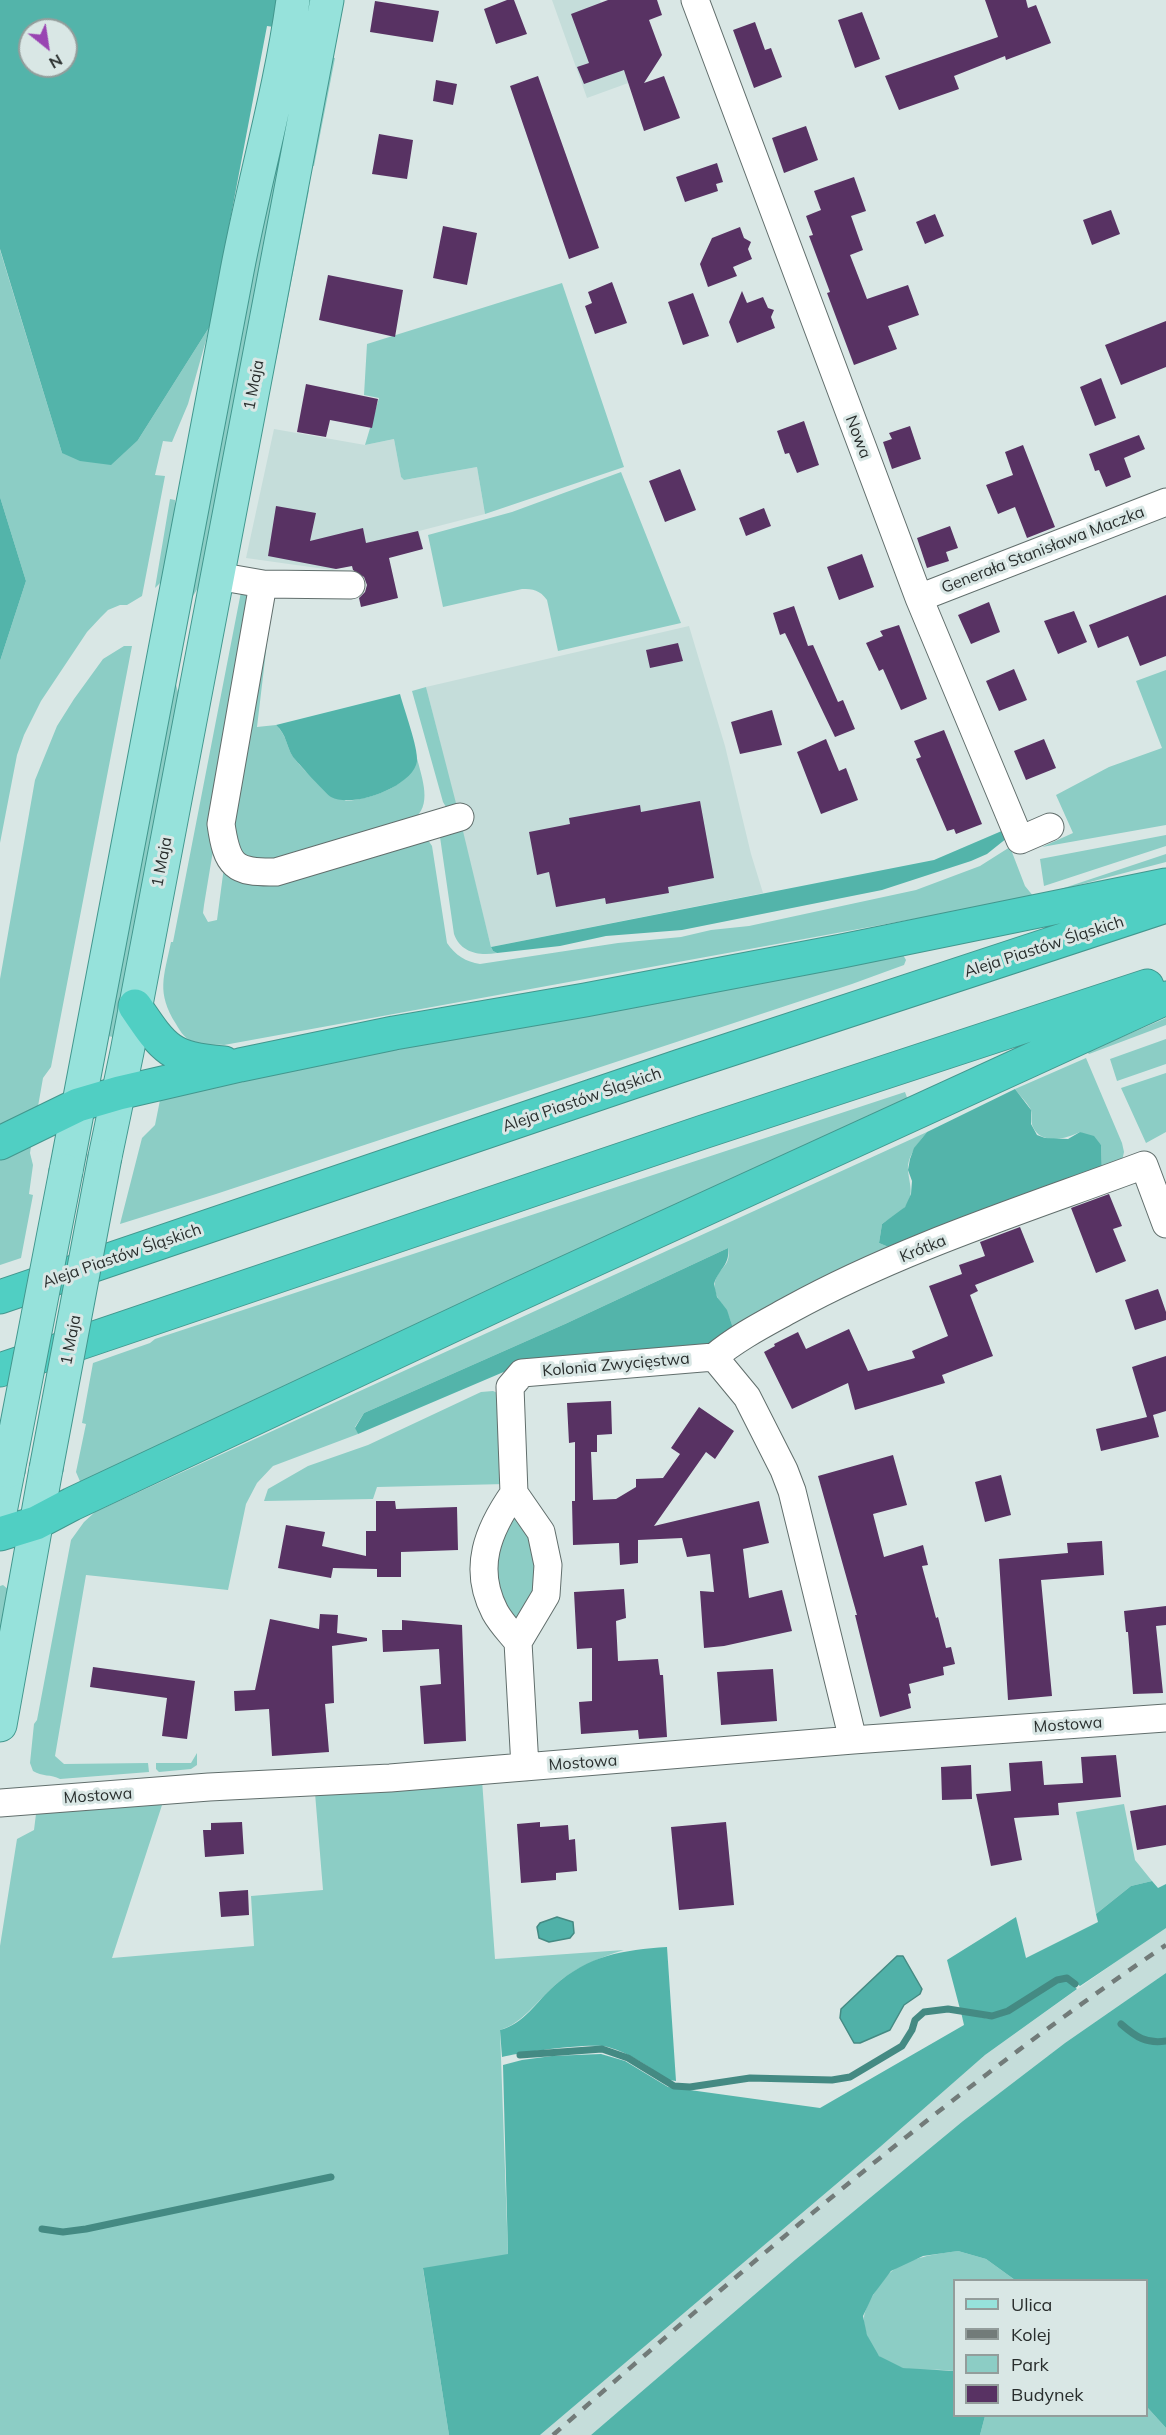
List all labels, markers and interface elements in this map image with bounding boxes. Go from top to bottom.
north arrow [18,18,78,78]
text: N [46,50,66,74]
street label: 1 Maja [240,358,268,412]
street label: Nowa [841,413,875,461]
street label: Generała Stanisława Maczka [939,502,1147,598]
street label: 1 Maja [148,835,176,889]
street label: Aleja Piastów Śląskich [962,912,1126,982]
street label: Aleja Piastów Śląskich [500,1064,664,1136]
street label: Aleja Piastów Śląskich [40,1220,204,1292]
street label: Krótka [897,1231,949,1267]
street label: 1 Maja [57,1313,85,1367]
street label: Kolonia Zwycięstwa [541,1349,691,1381]
street label: Mostowa [1033,1713,1103,1737]
street label: Mostowa [548,1751,618,1775]
street label: Mostowa [63,1784,133,1808]
legend [953,2279,1148,2417]
text: Ulica [1011,2293,1052,2316]
text: Kolej [1011,2323,1051,2346]
text: Park [1011,2353,1049,2376]
text: Budynek [1011,2383,1084,2406]

